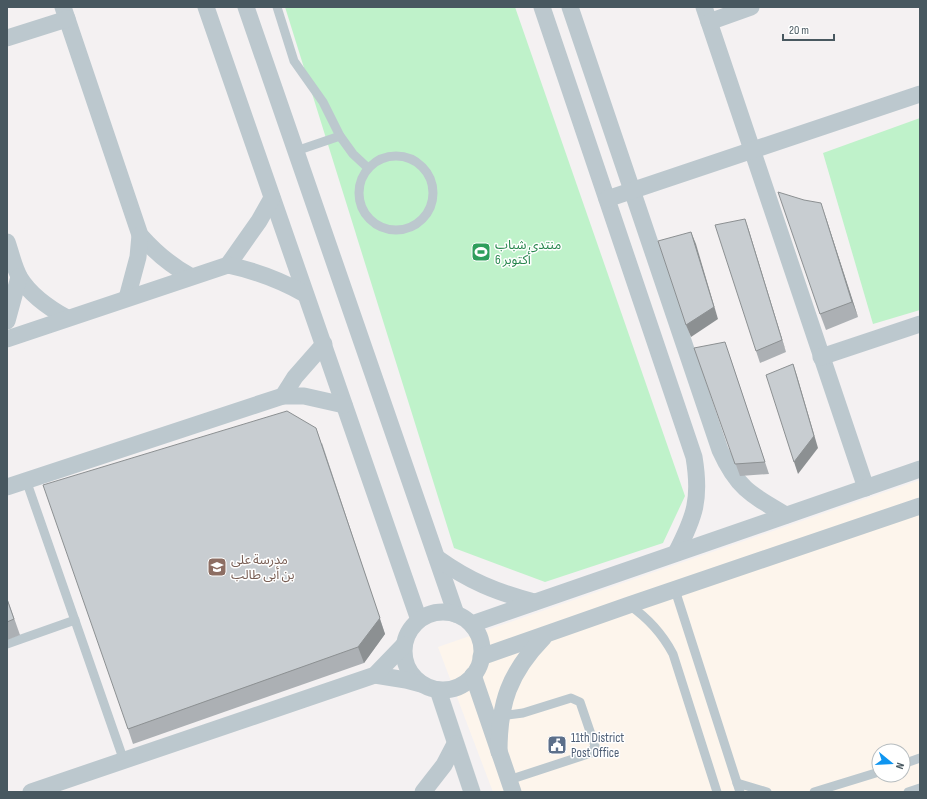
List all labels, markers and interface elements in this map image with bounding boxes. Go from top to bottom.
scale bar [783,16,834,42]
text: 20 m [789,23,809,38]
place label: منتدى شباب 6 أكتوبر [495,237,562,268]
sports icon: منتدى شباب 6 أكتوبر [470,241,492,263]
place label: مدرسة على بن أبى طالب [231,552,294,583]
school or university icon: مدرسة على بن أبى طالب [206,556,228,578]
place label: 11th District Post Office [571,730,624,761]
public building icon: 11th District Post Office [546,734,568,756]
north arrow [871,743,911,783]
text: N [893,761,907,771]

